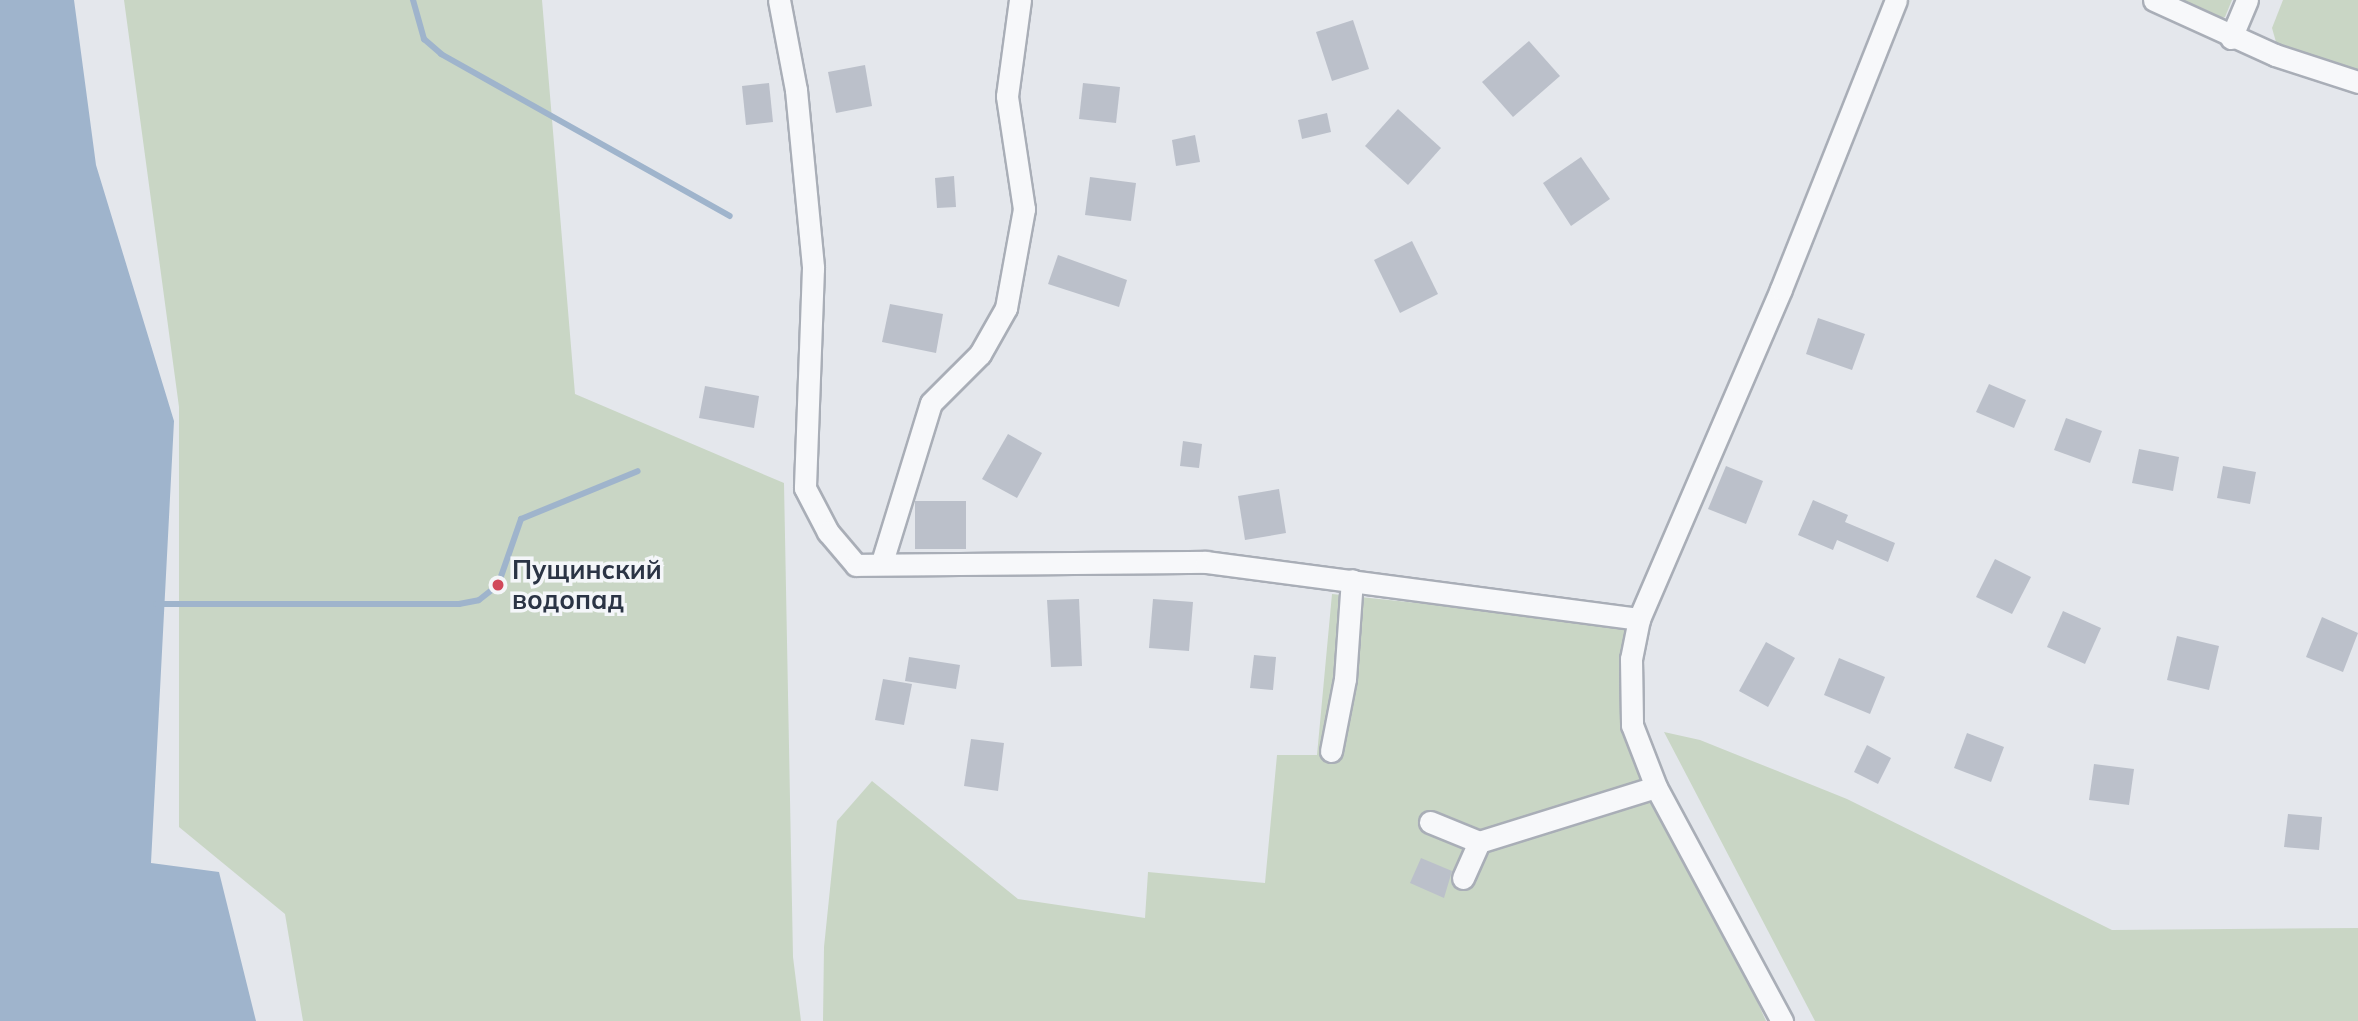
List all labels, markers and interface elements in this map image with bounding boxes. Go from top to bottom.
place label: Пущинский водопад [512,554,662,616]
marker: Пущинский водопад [490,577,506,593]

